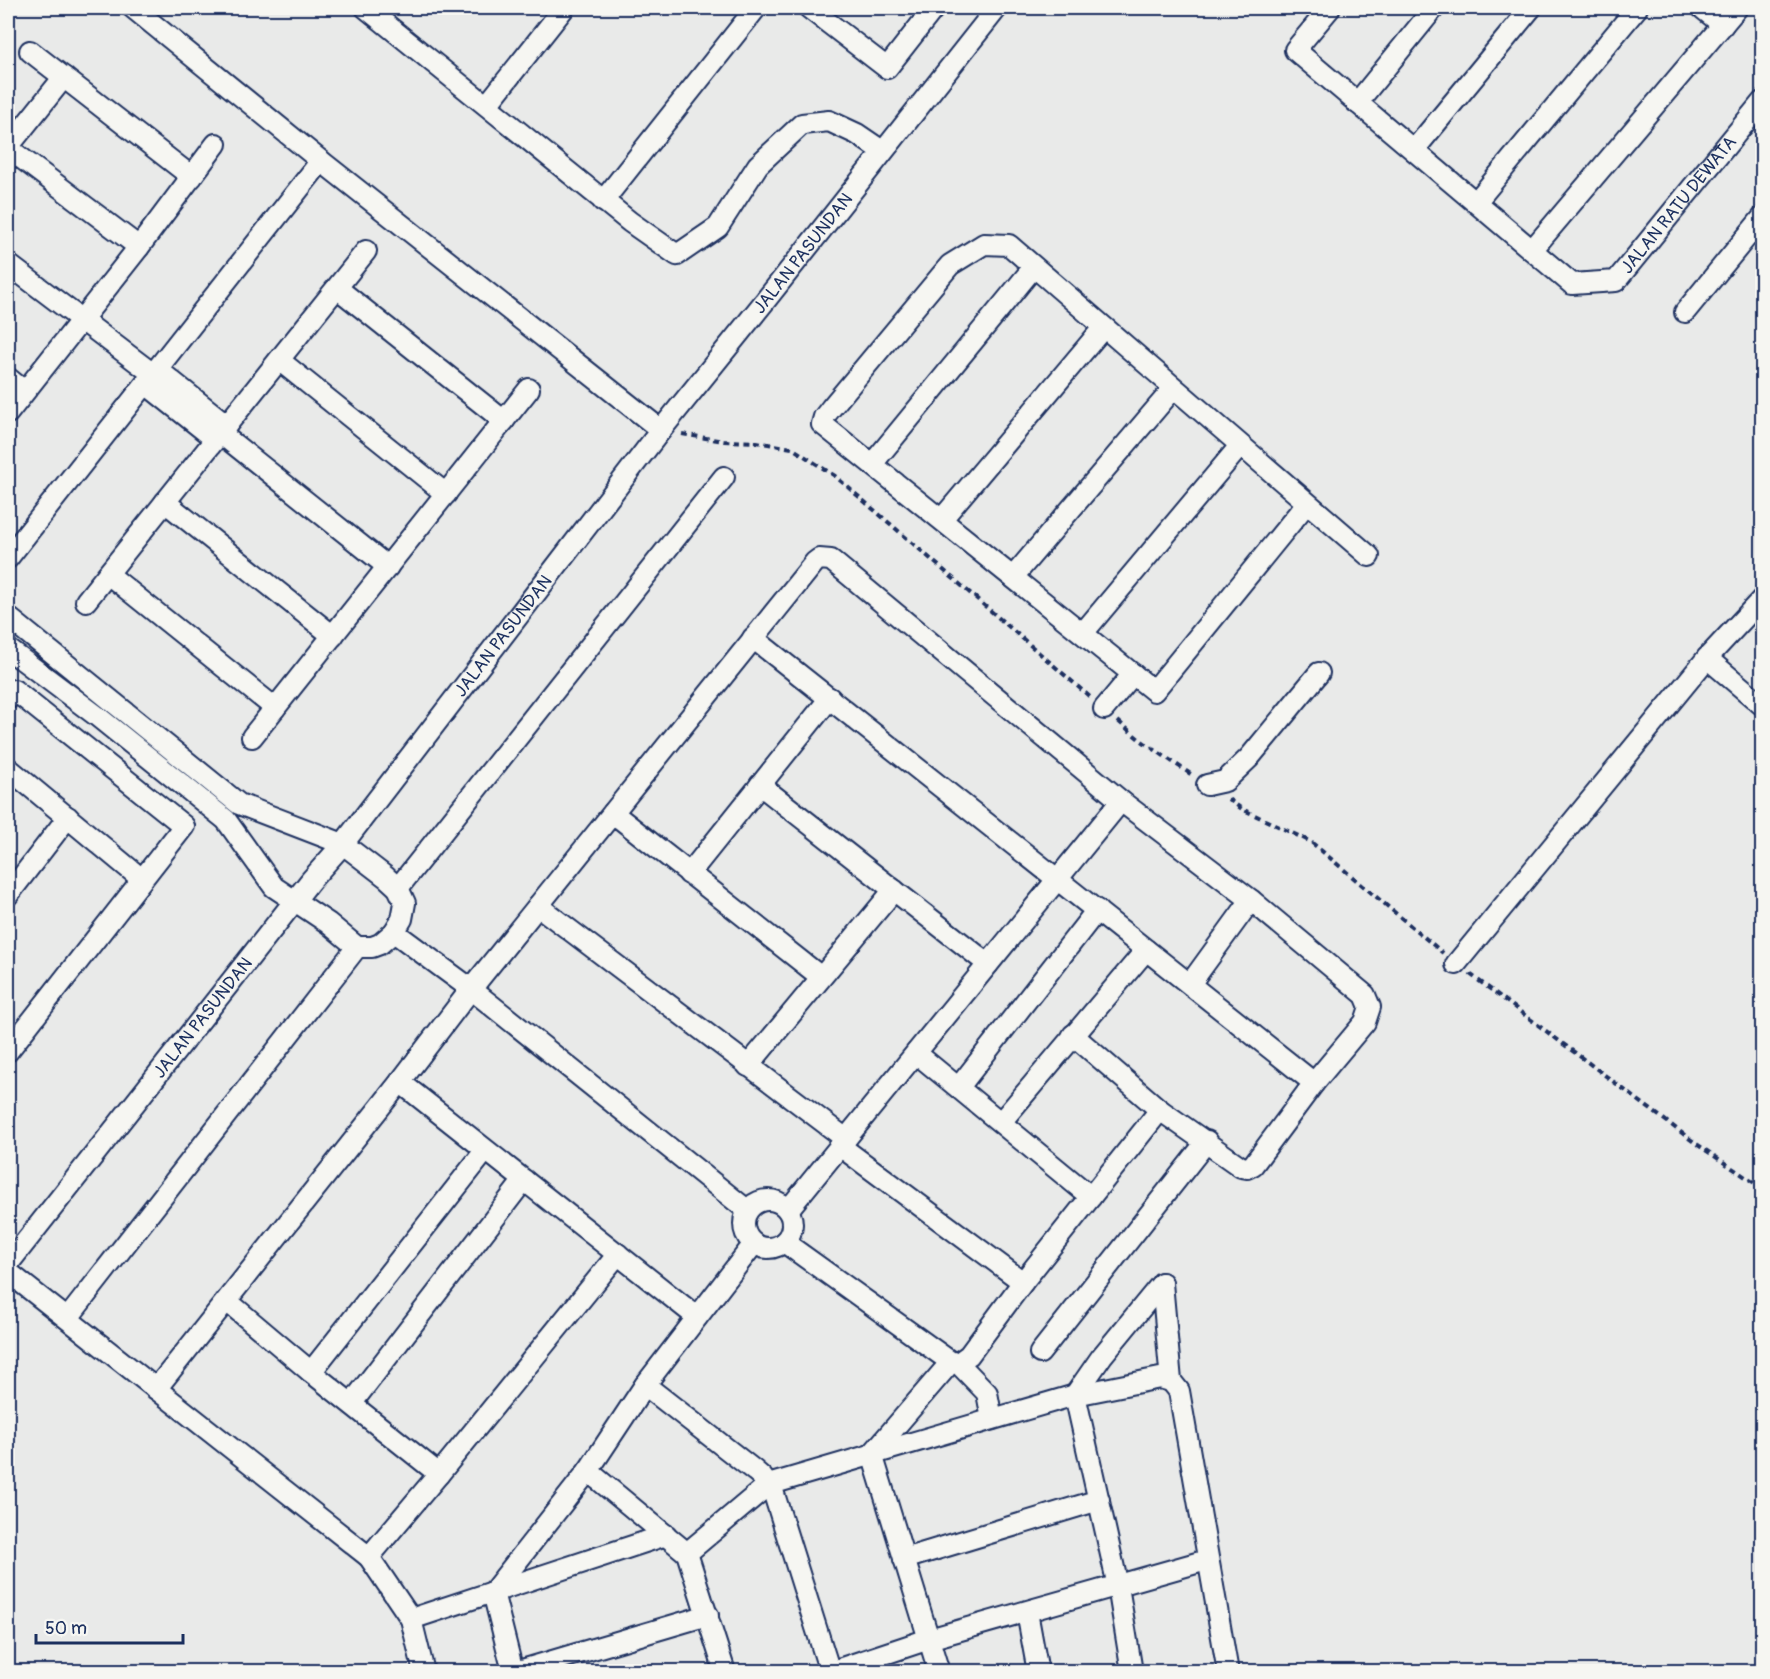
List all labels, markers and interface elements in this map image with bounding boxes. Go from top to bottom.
street label: JALAN RATU DEWATA [1615,131,1742,278]
street label: JALAN PASUNDAN [748,188,858,318]
street label: JALAN PASUNDAN [449,570,557,701]
street label: JALAN PASUNDAN [148,952,257,1083]
scale bar [36,1607,183,1645]
text: 50 m [45,1617,87,1640]

